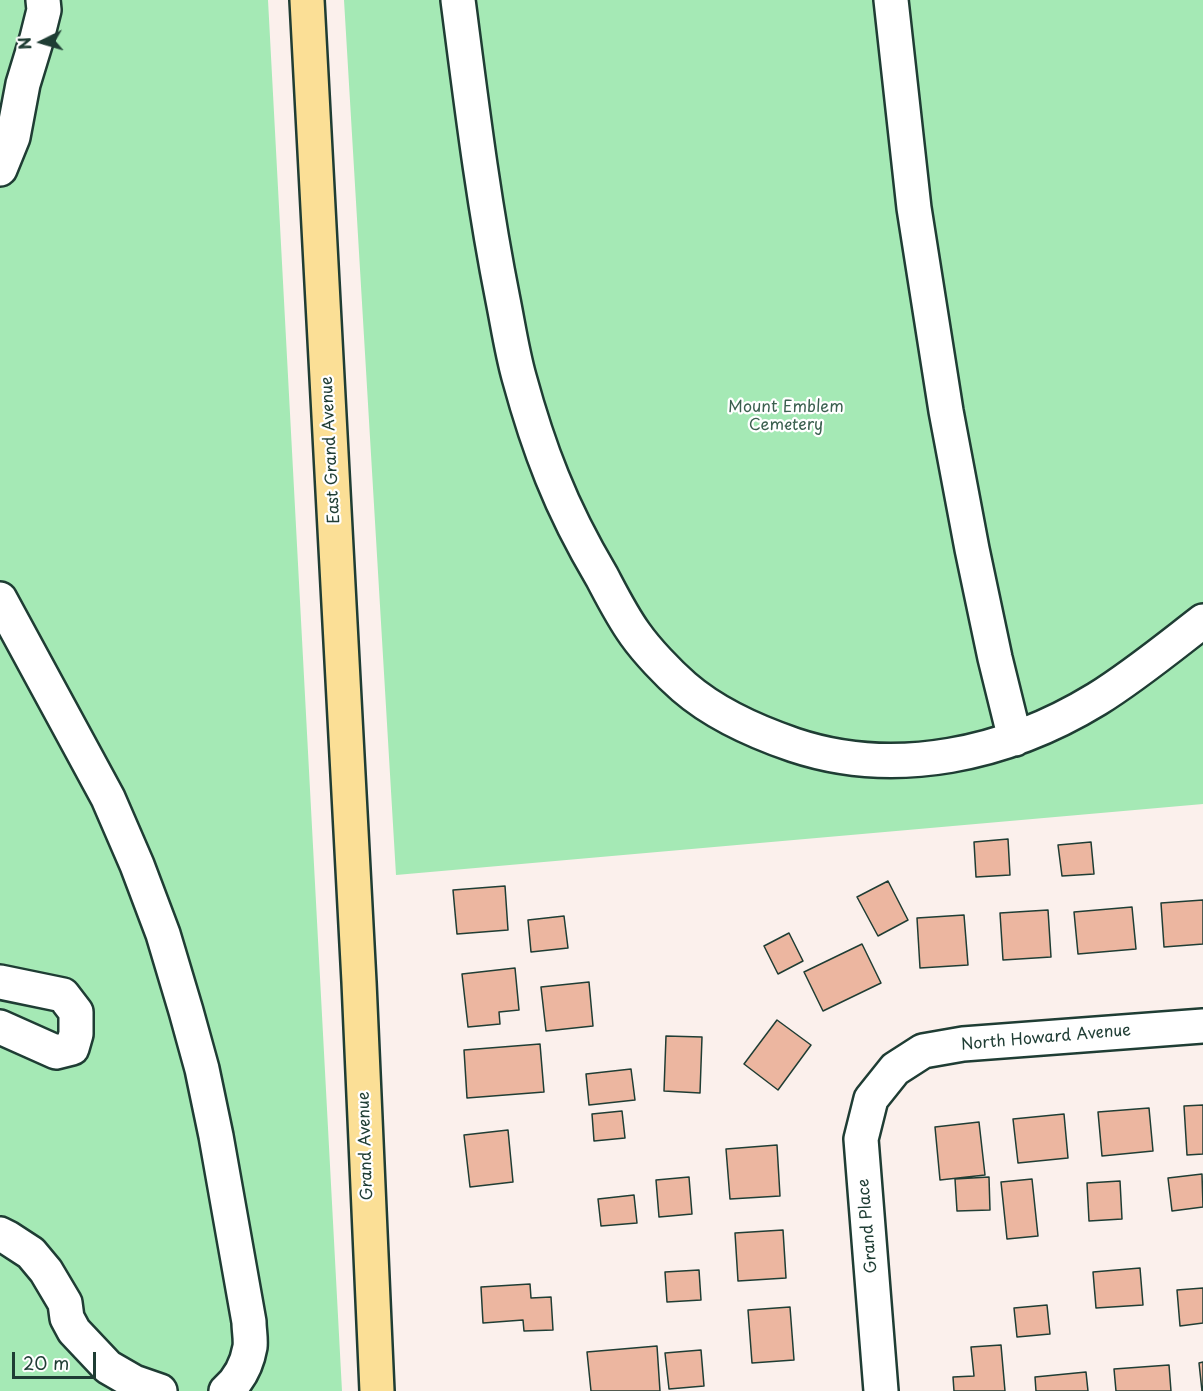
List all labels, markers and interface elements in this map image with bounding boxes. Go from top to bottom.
north arrow [12,12,72,72]
text: N [12,36,37,51]
street label: East Grand Avenue [318,376,344,524]
park label: Mount Emblem Cemetery [728,398,844,436]
street label: North Howard Avenue [960,1021,1132,1055]
street label: Grand Avenue [355,1091,377,1201]
street label: Grand Place [854,1178,882,1274]
scale bar [15,1340,99,1378]
text: 20 m [23,1349,69,1376]

